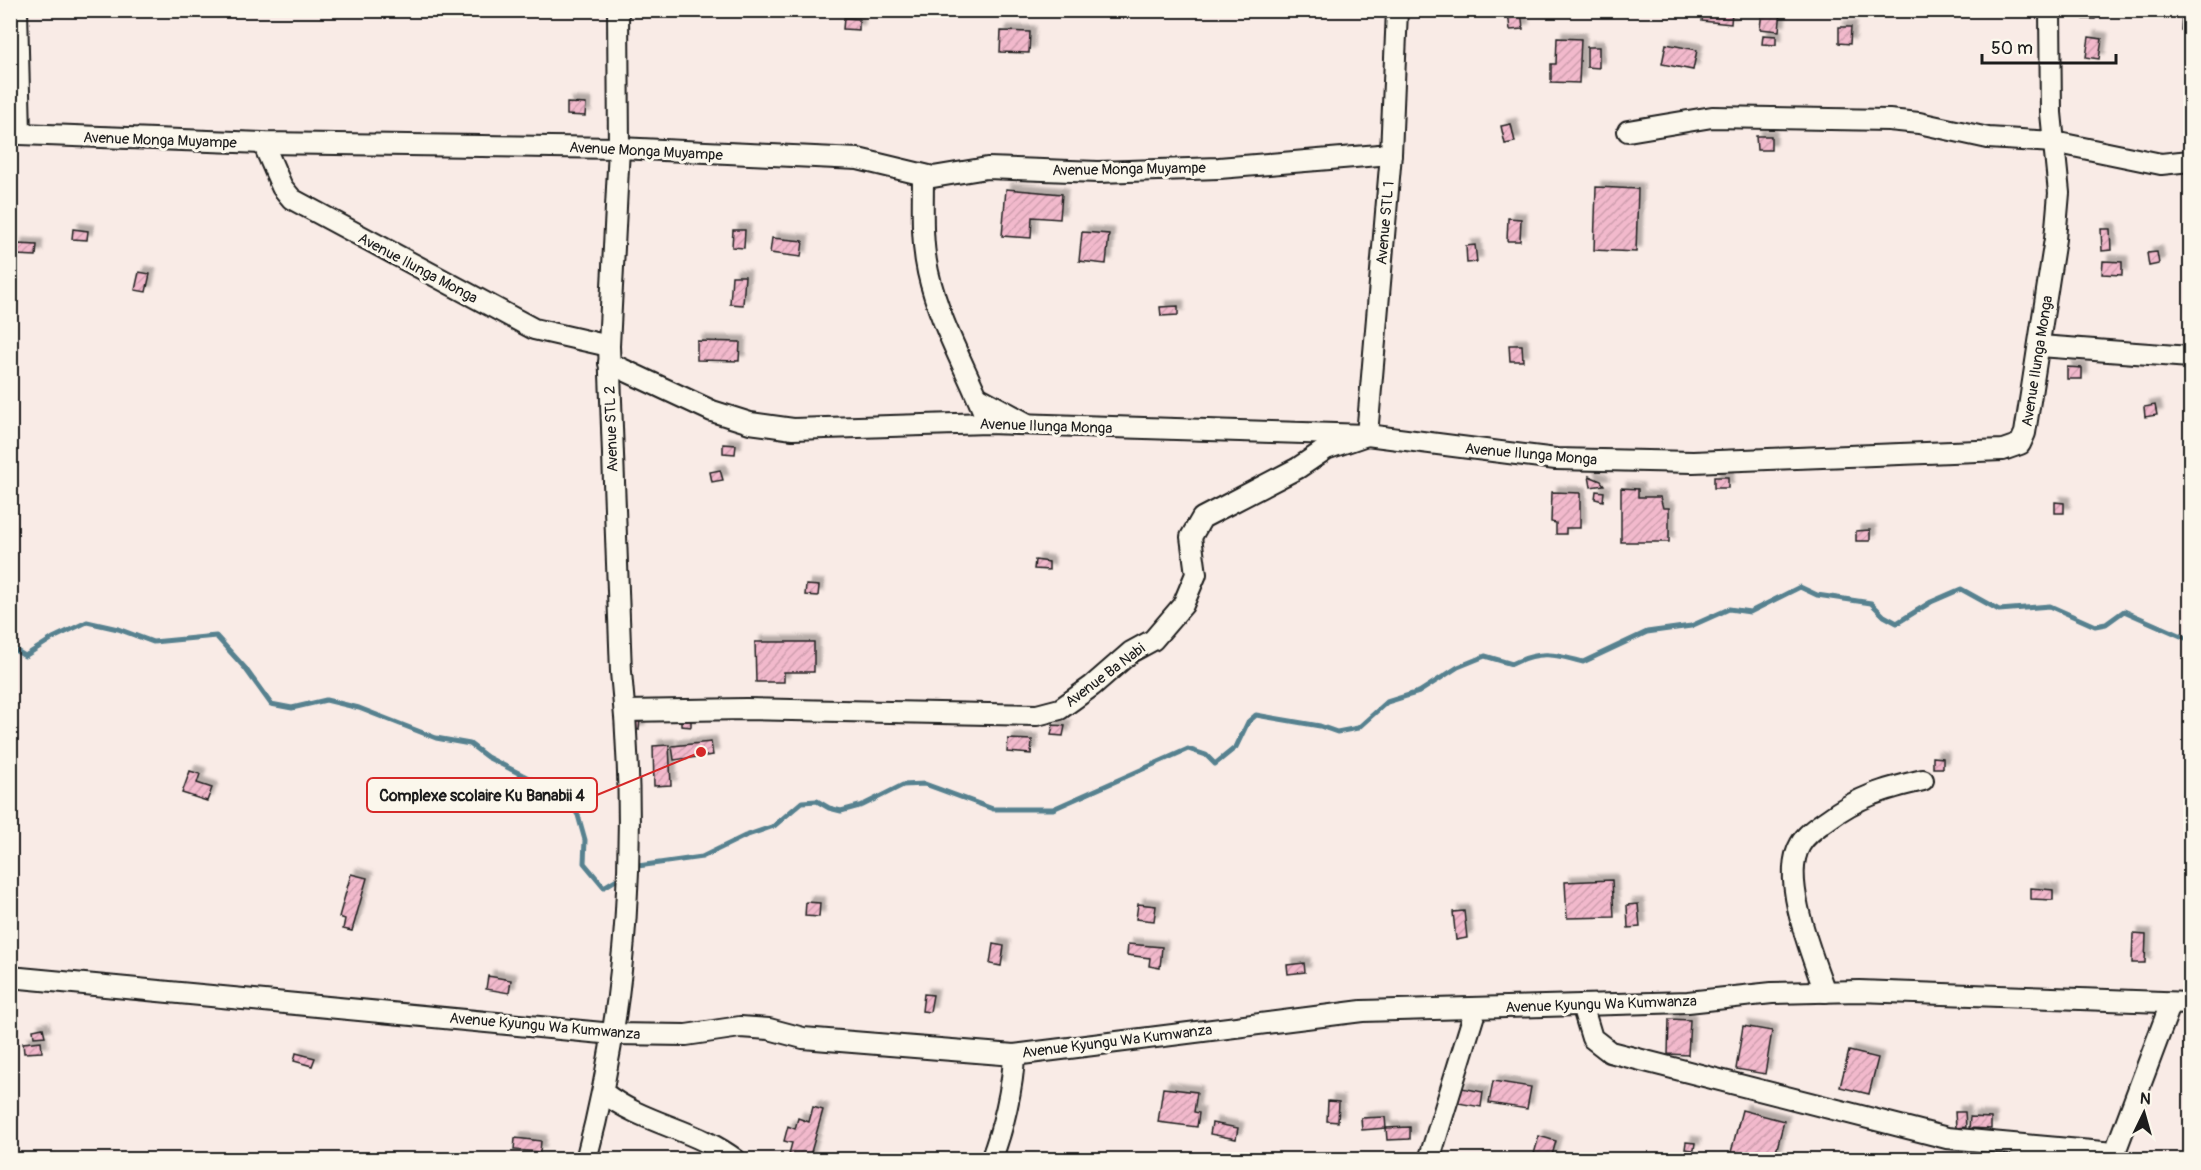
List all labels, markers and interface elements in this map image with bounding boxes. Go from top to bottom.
scale bar [1982,27,2116,65]
text: 50 m [1991,37,2033,60]
street label: Avenue Monga Muyampe [83,128,238,153]
street label: Avenue Monga Muyampe [569,138,724,165]
street label: Avenue Monga Muyampe [1052,159,1207,180]
street label: Avenue STL 1 [1372,180,1399,266]
street label: Avenue Ilunga Monga [355,229,481,308]
street label: Avenue Ilunga Monga [2018,294,2057,428]
street label: Avenue STL 2 [600,385,623,473]
street label: Avenue Ilunga Monga [979,415,1113,438]
street label: Avenue Ilunga Monga [1464,439,1598,470]
street label: Avenue Ba Nabi [1062,639,1149,712]
callout: Complexe scolaire Ku Banabii 4 [367,778,597,812]
text: Complexe scolaire Ku Banabii 4 [379,786,585,806]
street label: Avenue Kyungu Wa Kumwanza [1505,992,1697,1017]
street label: Avenue Kyungu Wa Kumwanza [449,1009,641,1044]
street label: Avenue Kyungu Wa Kumwanza [1021,1020,1213,1063]
north arrow [2114,1083,2174,1143]
text: N [2139,1089,2152,1110]

